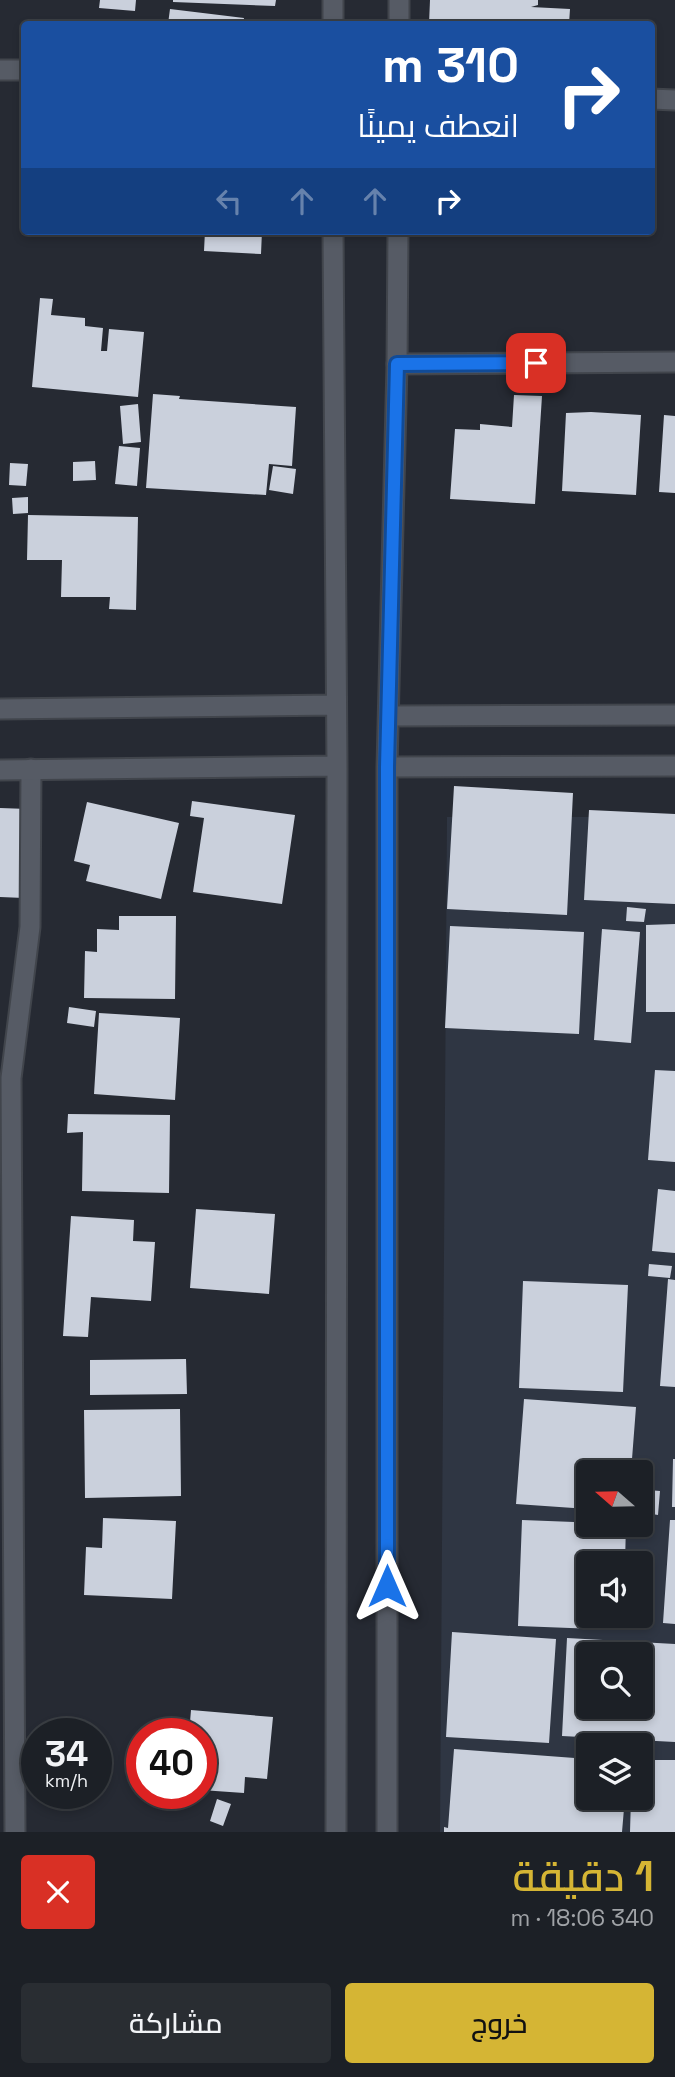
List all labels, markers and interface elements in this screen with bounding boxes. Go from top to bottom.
text: 310 m [382,34,519,96]
icon: right [543,49,634,140]
text: انعطف يمينًا [357,106,519,146]
icon: left [210,182,248,220]
icon: ahead [283,182,321,220]
icon: ahead [356,182,394,220]
icon: right [429,182,467,220]
pin [506,333,566,393]
icon: arrive [517,344,555,382]
north arrow [576,1460,653,1536]
map controls [576,1460,653,1810]
position arrow [350,1549,424,1623]
button: sound [576,1551,653,1628]
button: search [576,1642,653,1719]
speed limit sign: 40 [126,1718,217,1809]
text: 34 [45,1732,88,1776]
button: layers [576,1733,653,1810]
text: km/h [45,1769,88,1792]
text: 1 دقيقة [513,1850,654,1903]
button: close [21,1855,95,1929]
text: 340 m · 18:06 [511,1903,654,1933]
button: مشاركة [21,1983,331,2063]
button: خروج [345,1983,654,2063]

